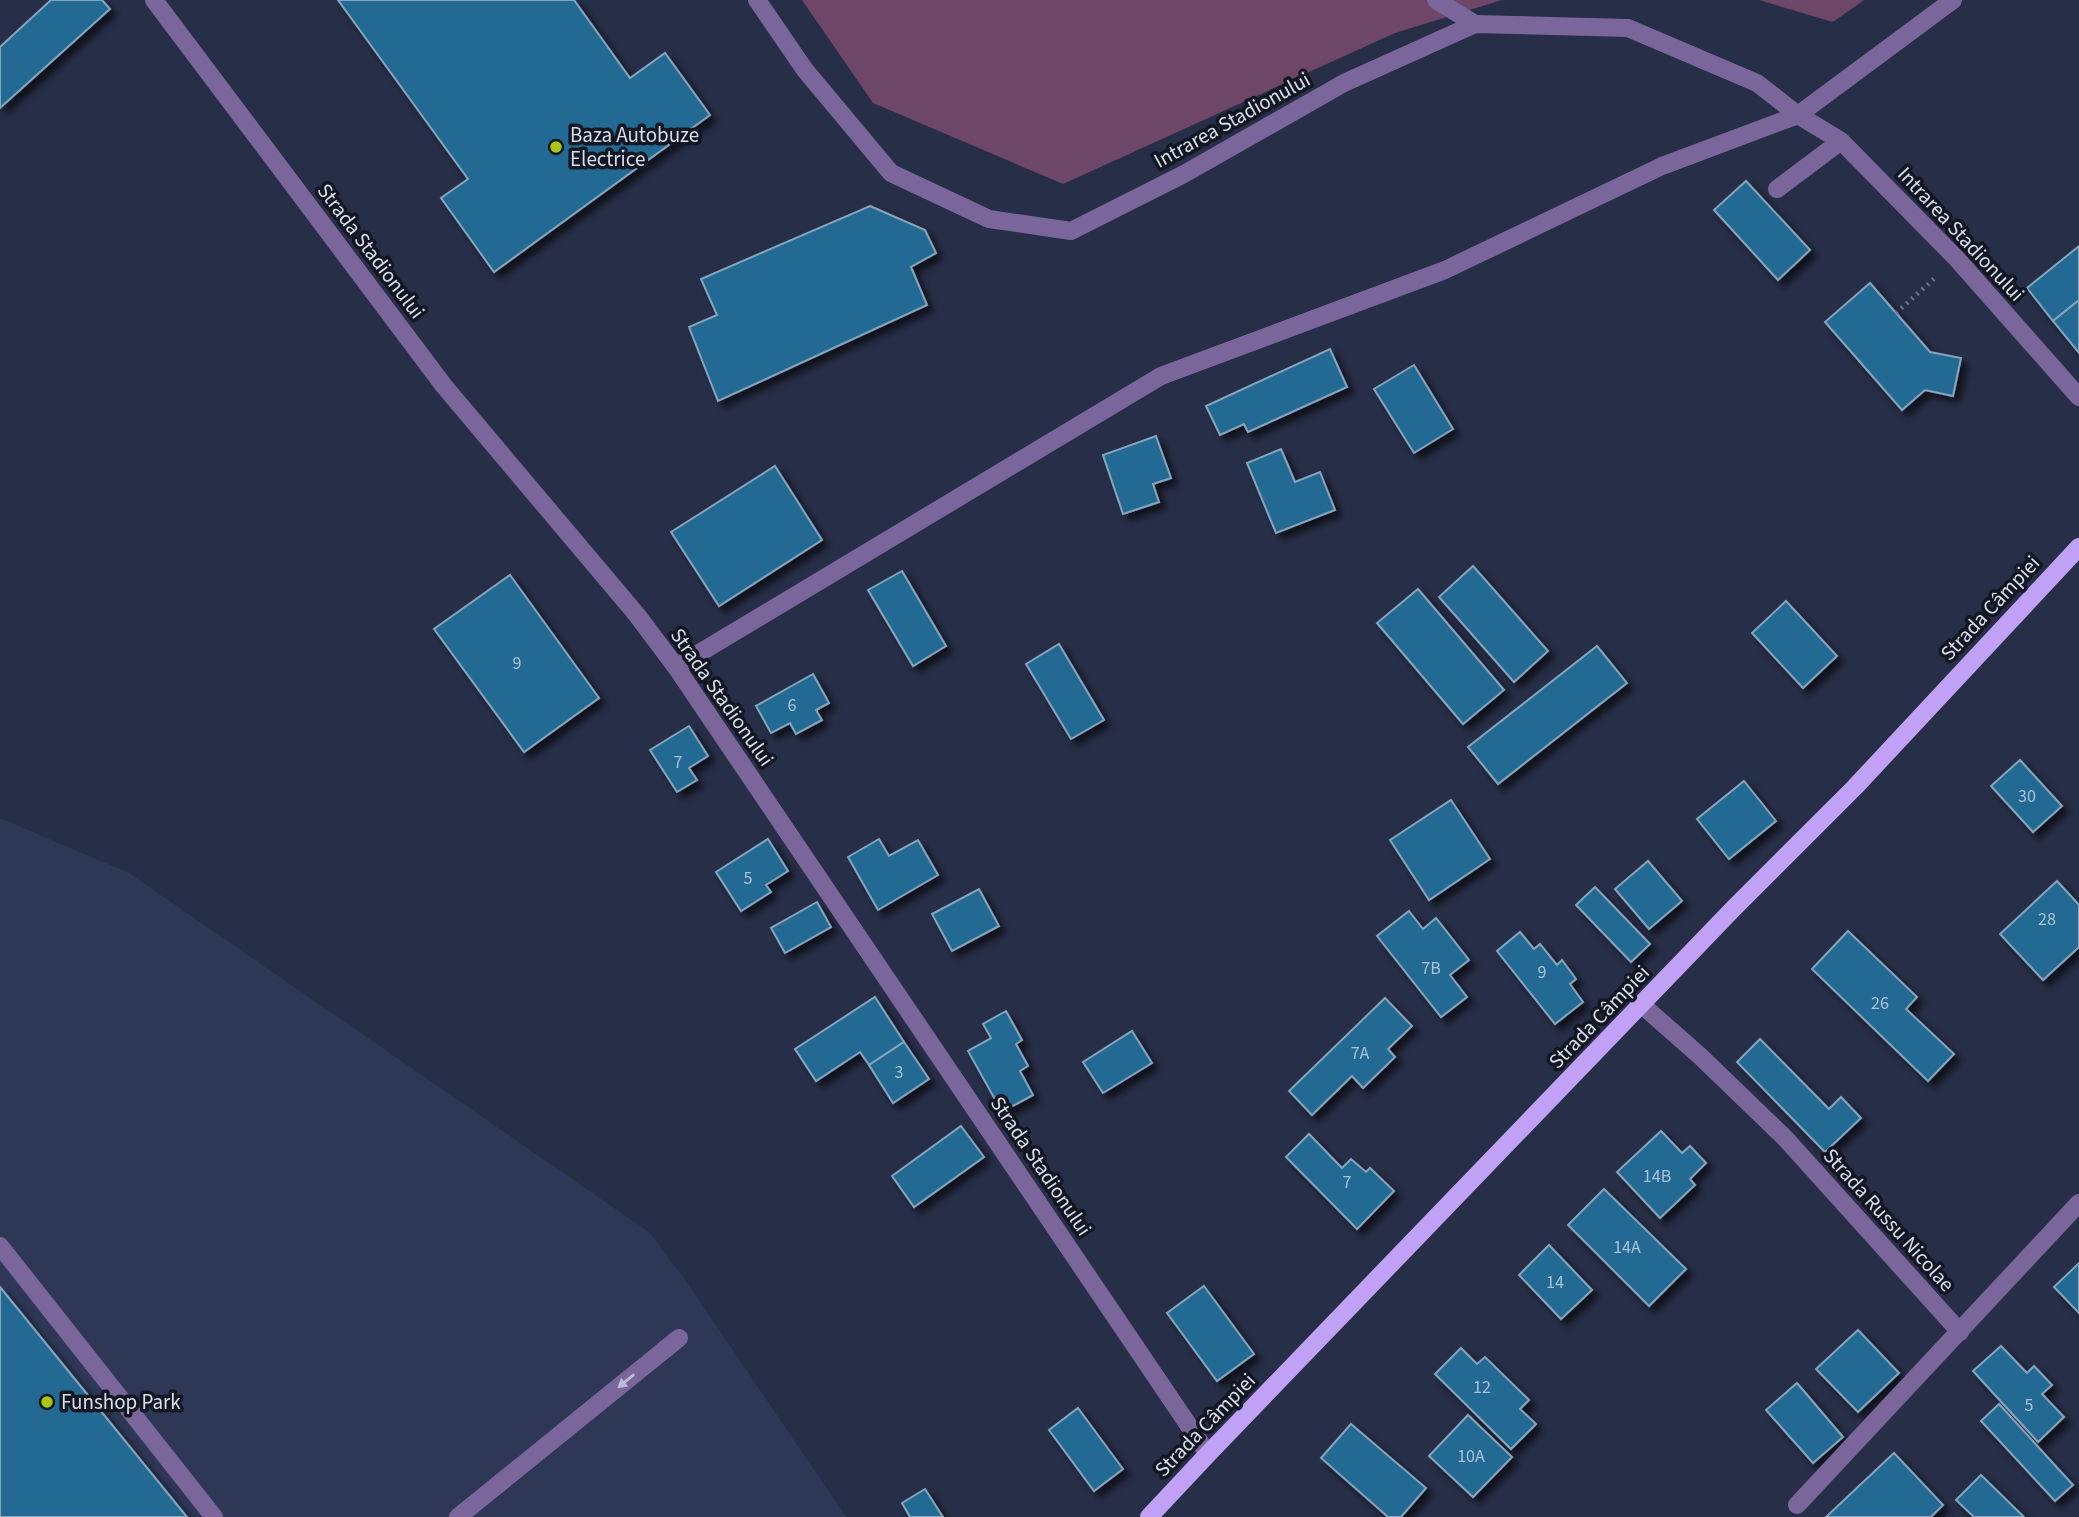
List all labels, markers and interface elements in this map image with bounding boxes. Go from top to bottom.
street label: Intrarea Stadionului [1148,65,1316,175]
place label: Baza Autobuze Electrice [570,120,699,174]
marker: Baza Autobuze Electrice [548,139,564,155]
street label: Intrarea Stadionului [1891,160,2031,308]
street label: Strada Stadionului [310,177,432,325]
street label: Strada Câmpiei [1933,549,2047,667]
street label: Strada Stadionului [663,622,781,772]
house number: 9 [513,651,522,676]
house number: 6 [788,693,797,718]
house number: 7 [674,750,683,775]
house number: 30 [2018,784,2036,809]
house number: 5 [744,866,753,891]
house number: 28 [2038,907,2056,932]
house number: 7B [1421,956,1441,981]
street label: Strada Câmpiei [1542,958,1656,1076]
house number: 9 [1538,960,1547,985]
house number: 26 [1871,991,1889,1016]
house number: 7A [1351,1041,1370,1066]
house number: 3 [895,1060,904,1085]
street label: Strada Stadionului [983,1090,1099,1242]
street label: Strada Russu Nicolae [1816,1142,1962,1298]
house number: 14B [1643,1164,1671,1189]
house number: 7 [1343,1170,1352,1195]
house number: 14A [1613,1235,1641,1260]
house number: 14 [1546,1270,1564,1295]
street label: Strada Câmpiei [1148,1366,1262,1484]
one-way arrow [617,1373,635,1388]
house number: 12 [1473,1375,1491,1400]
place label: Funshop Park [61,1387,181,1417]
house number: 5 [2025,1393,2034,1418]
marker: Funshop Park [39,1394,55,1410]
house number: 10A [1457,1444,1485,1469]

